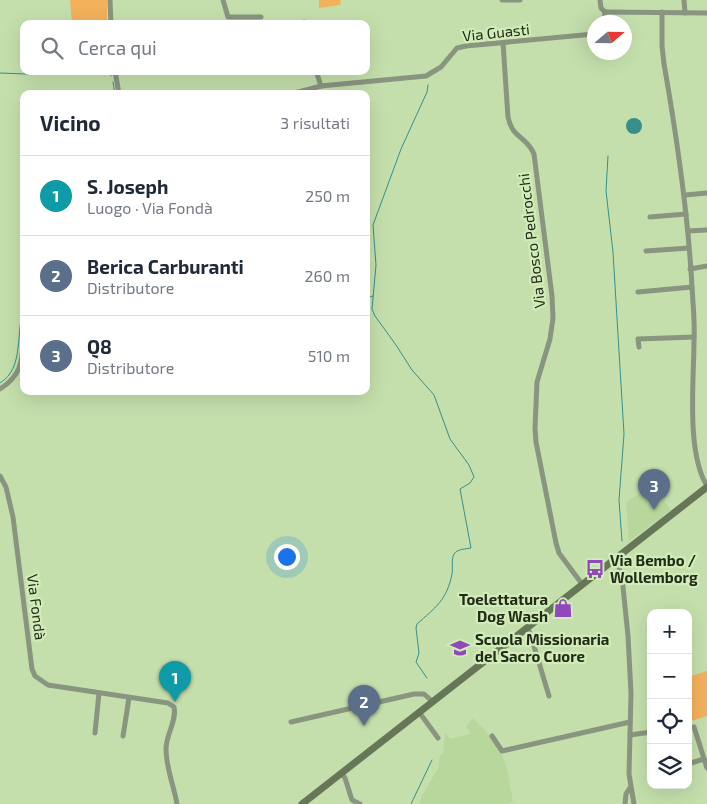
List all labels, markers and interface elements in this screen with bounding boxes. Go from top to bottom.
north arrow [587,15,632,60]
search box [20,20,370,75]
street label: Via Guasti [461,20,531,44]
icon: search [38,34,66,62]
text: Cerca qui [78,36,157,59]
text: Vicino [40,110,101,135]
text: 3 risultati [280,113,350,132]
street label: Via Bosco Pedrocchi [514,173,548,309]
text: S. Joseph [87,175,168,198]
text: 1 [53,186,59,205]
text: 250 m [305,186,350,205]
text: Luogo · Via Fondà [87,198,213,217]
text: Berica Carburanti [87,255,244,278]
text: 2 [51,266,61,285]
text: 260 m [305,266,350,285]
text: Distributore [87,278,174,297]
text: Q8 [87,335,112,358]
text: 3 [51,346,61,365]
text: 510 m [308,346,350,365]
text: Distributore [87,358,174,377]
pin: 3 [638,469,670,510]
your location [274,544,300,570]
place label: Via Bembo / Wollemborg [610,551,698,586]
bus stop icon: Via Bembo / Wollemborg [584,558,606,580]
street label: Via Fondà [24,573,50,641]
place label: Toelettatura Dog Wash [459,590,548,625]
shop icon: Toelettatura Dog Wash [552,597,574,619]
map controls [647,609,692,789]
button: + [647,609,692,654]
place label: Scuola Missionaria del Sacro Cuore [475,630,609,665]
school or university icon: Scuola Missionaria del Sacro Cuore [449,637,471,659]
button: − [647,654,692,699]
pin: 1 [159,661,191,702]
pin: 2 [348,685,380,726]
button: locate [647,699,692,744]
button: layers [647,744,692,789]

